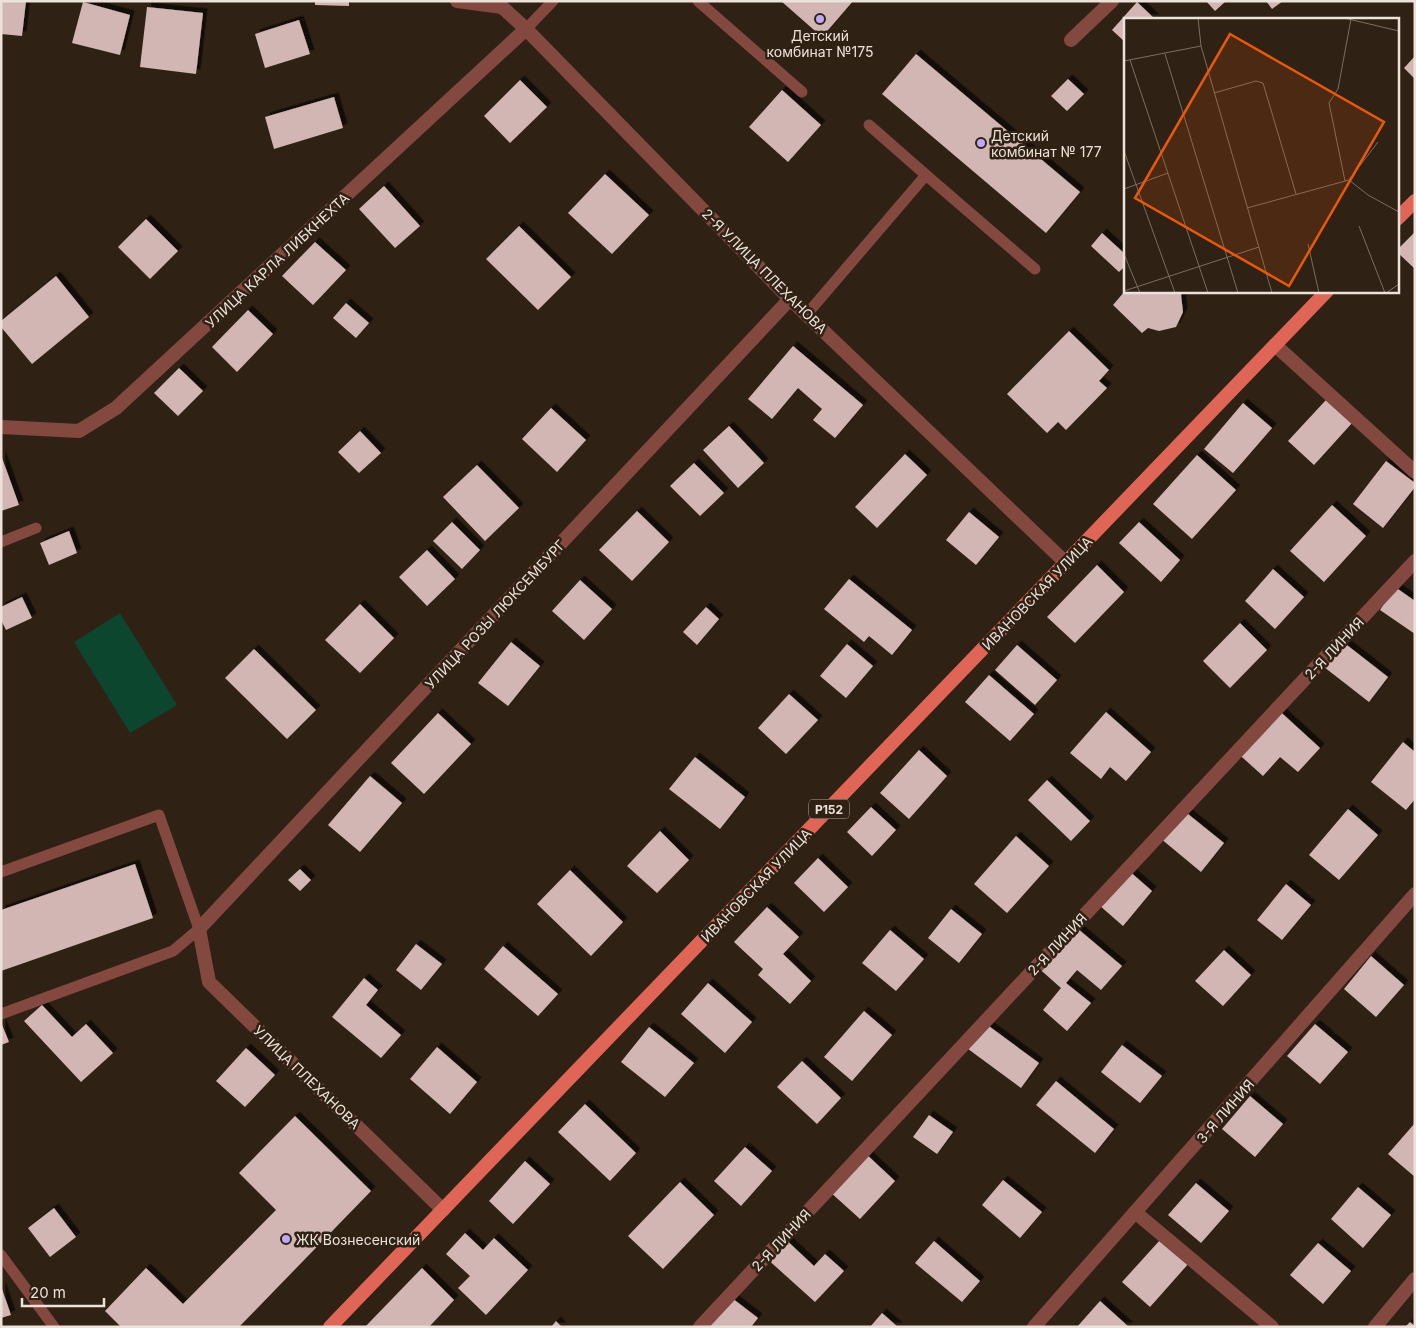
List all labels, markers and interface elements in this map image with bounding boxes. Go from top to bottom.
marker: Детский комбинат №175 [814,13,826,25]
inset map [1124,18,1398,292]
place label: Детский комбинат №175 [767,27,873,60]
place label: Детский комбинат № 177 [991,127,1102,160]
marker: Детский комбинат № 177 [975,137,987,149]
street label: УЛИЦА КАРЛА ЛИБКНЕХТА [202,189,353,331]
street label: 2-Я УЛИЦА ПЛЕХАНОВА [699,205,831,337]
street label: ИВАНОВСКАЯ УЛИЦА [978,532,1096,653]
street label: УЛИЦА РОЗЫ ЛЮКСЕМБУРГ [421,536,569,692]
street label: 2-Я ЛИНИЯ [1301,613,1367,683]
road number: Р152 [809,800,849,819]
street label: ИВАНОВСКАЯ УЛИЦА [697,824,815,945]
street label: 2-Я ЛИНИЯ [1024,909,1090,979]
street label: УЛИЦА ПЛЕХАНОВА [250,1022,364,1133]
street label: 3-Я ЛИНИЯ [1193,1076,1257,1146]
street label: 2-Я ЛИНИЯ [748,1205,814,1275]
place label: ЖК Вознесенский [296,1231,420,1248]
marker: ЖК Вознесенский [280,1233,292,1245]
scale bar [22,1276,105,1308]
text: 20 m [30,1283,66,1302]

